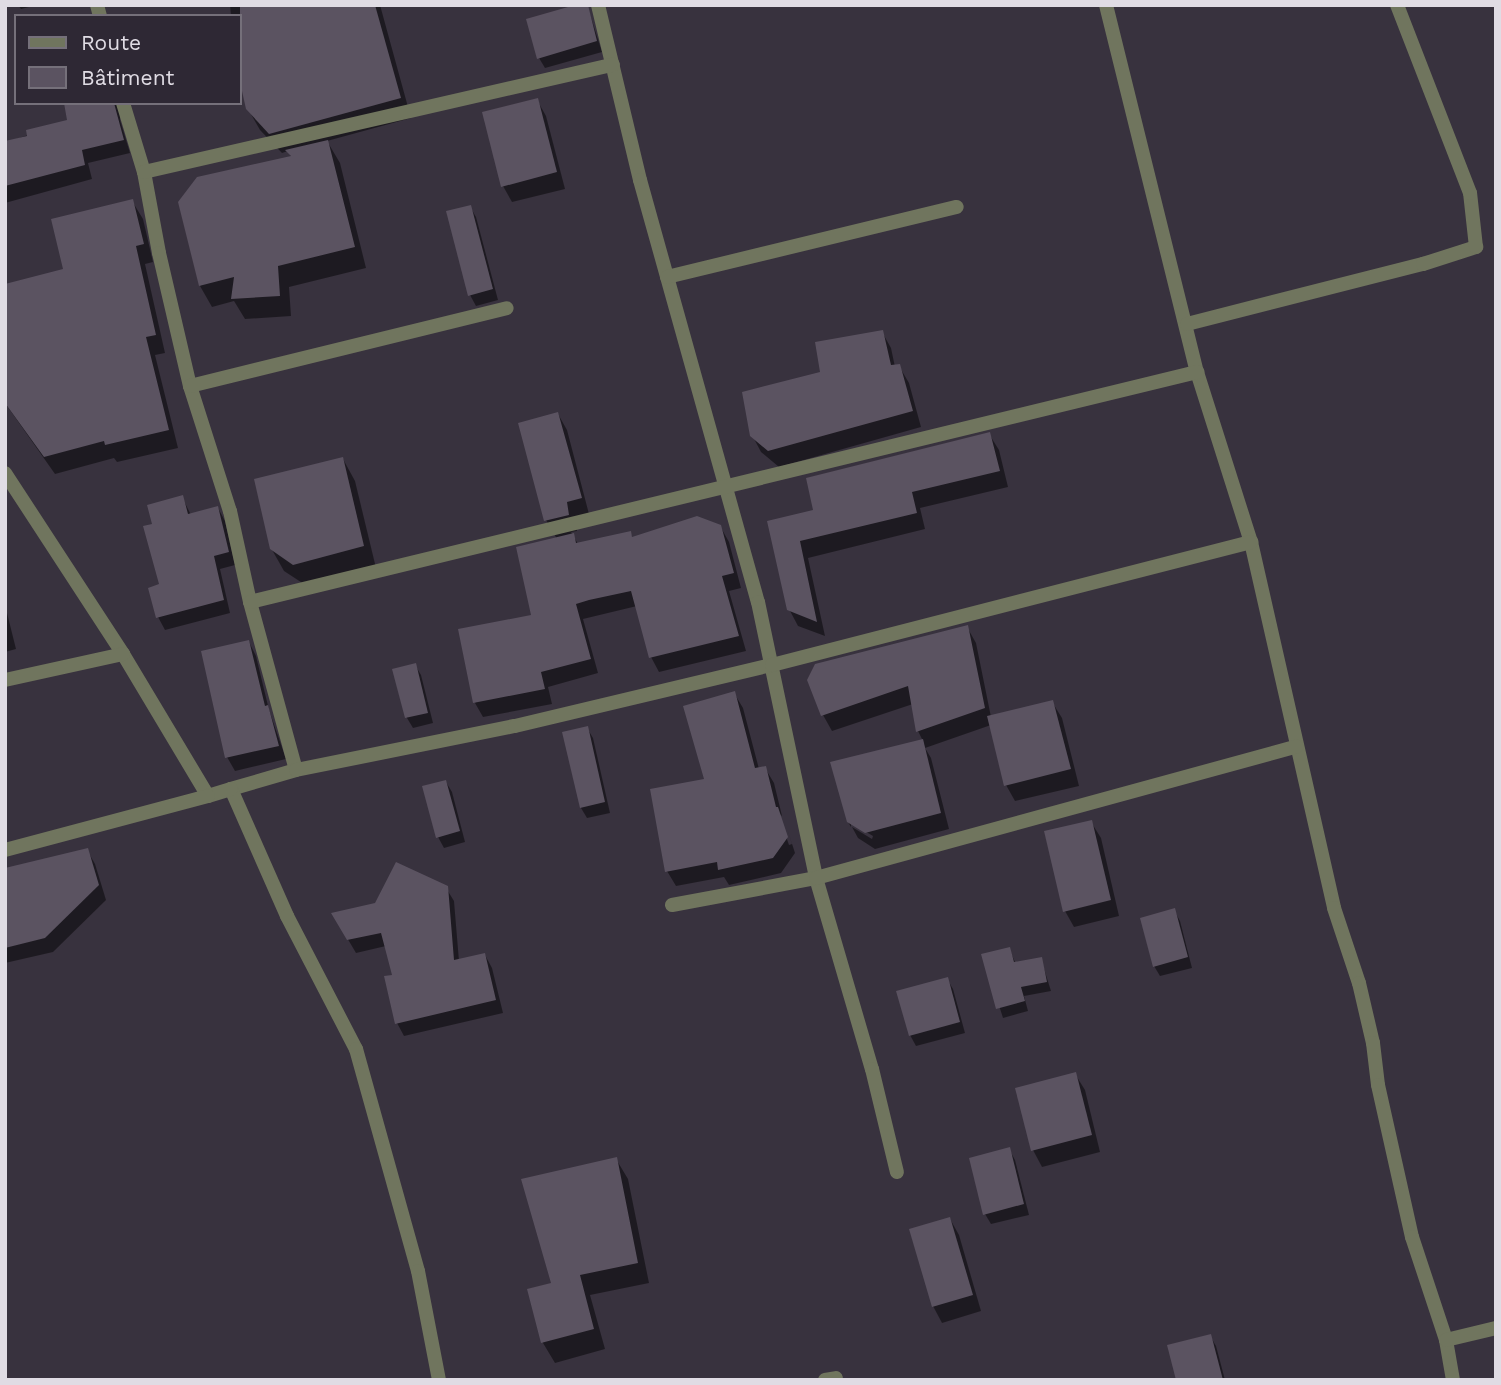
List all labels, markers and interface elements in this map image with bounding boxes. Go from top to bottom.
legend [14,14,242,105]
text: Route [81,30,141,55]
text: Bâtiment [81,65,174,90]

